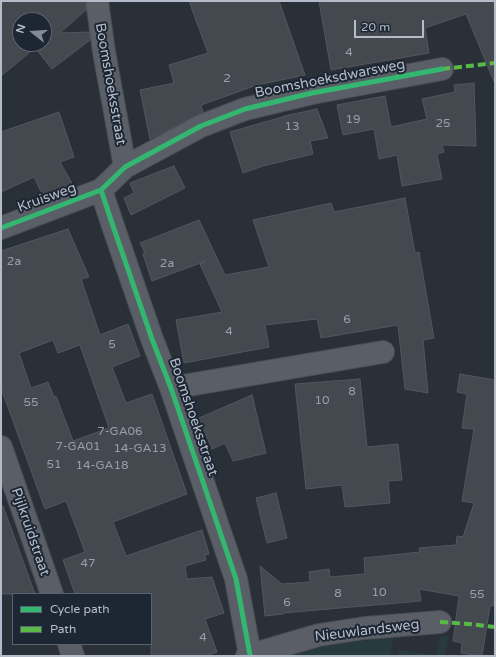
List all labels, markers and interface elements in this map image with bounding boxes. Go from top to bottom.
north arrow [12,12,52,52]
scale bar [356,12,426,38]
text: 20 m [361,20,390,34]
street label: Boomshoeksstraat [91,22,129,146]
text: N [13,23,29,35]
house number: 4 [345,46,353,60]
street label: Boomshoeksdwarsweg [253,56,407,102]
house number: 2 [223,72,231,86]
house number: 19 [345,113,361,127]
house number: 25 [435,117,451,131]
house number: 13 [284,120,300,134]
street label: Kruisweg [15,180,79,216]
house number: 2a [7,255,21,269]
house number: 2a [160,257,174,271]
house number: 6 [343,313,351,327]
house number: 4 [225,325,233,339]
house number: 5 [108,338,116,352]
street label: Boomshoeksstraat [165,356,221,478]
house number: 8 [348,385,356,399]
house number: 10 [314,394,330,408]
house number: 55 [23,396,39,410]
house number: 7-GA06 [97,425,143,439]
house number: 7-GA01 [55,440,101,454]
house number: 14-GA13 [113,442,167,456]
house number: 51 [46,458,62,472]
house number: 14-GA18 [75,459,129,473]
street label: Pijlkruidstraat [7,486,53,578]
house number: 47 [80,557,96,571]
house number: 10 [371,586,387,600]
house number: 8 [334,587,342,601]
house number: 55 [469,588,485,602]
legend [12,593,152,645]
house number: 6 [283,596,291,610]
text: Cycle path [50,602,109,616]
street label: Nieuwlandsweg [314,616,420,646]
text: Path [50,622,76,636]
house number: 4 [199,631,207,645]

